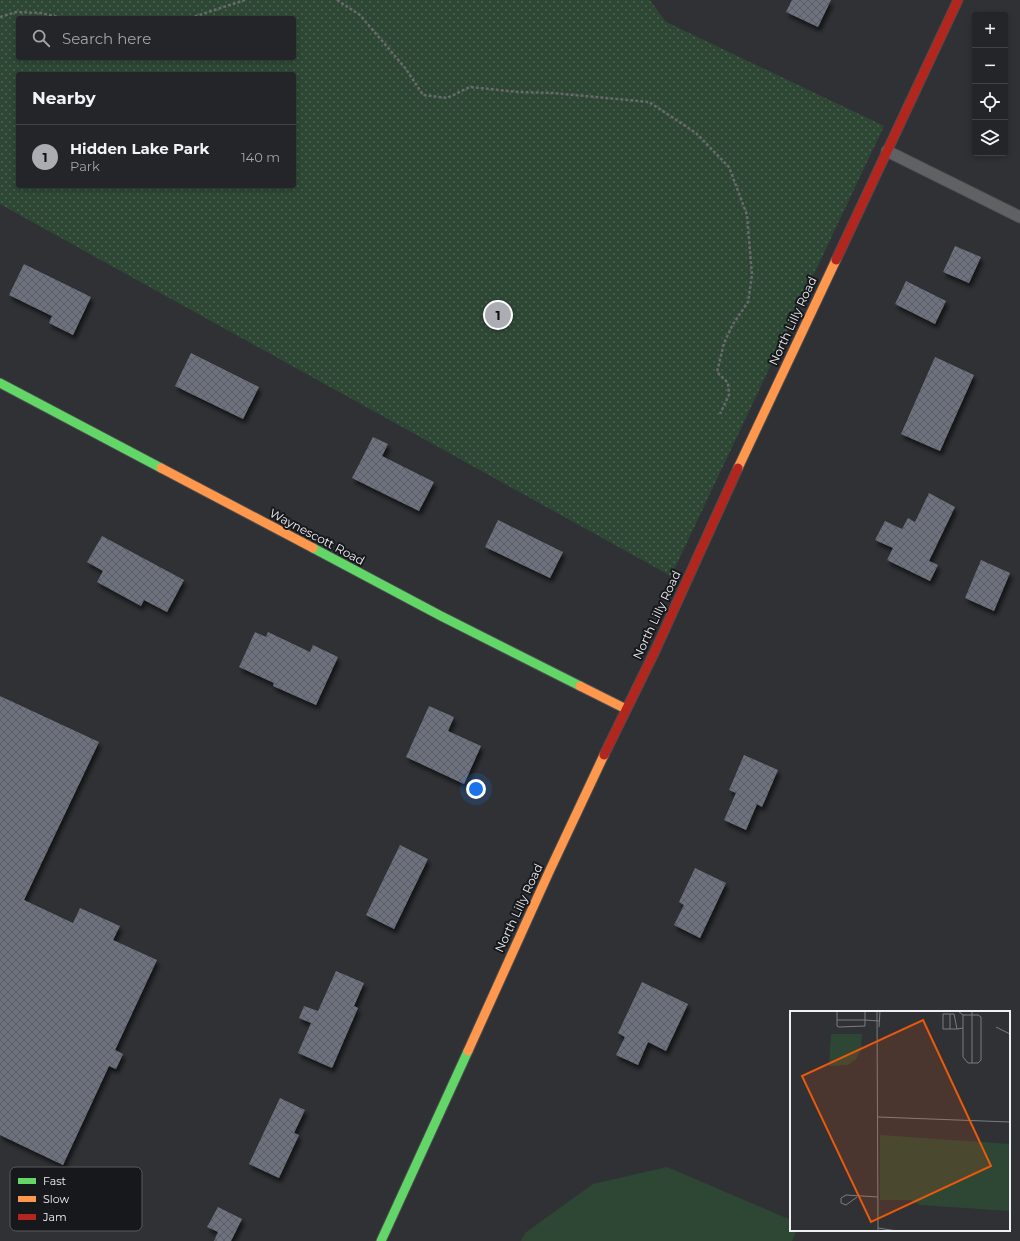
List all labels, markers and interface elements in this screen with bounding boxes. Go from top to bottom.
map controls [972,12,1008,156]
button: + [972,12,1008,48]
search box [16,16,296,60]
icon: search [30,27,52,49]
text: Search here [62,29,151,48]
button: − [972,48,1008,84]
button: locate [972,84,1008,120]
text: Nearby [32,88,96,108]
button: layers [972,120,1008,156]
text: Hidden Lake Park [70,139,209,158]
text: 1 [42,149,48,165]
text: 140 m [241,149,280,165]
text: Park [70,158,100,174]
street label: North Lilly Road [765,274,820,368]
pin: 1 [485,300,511,330]
street label: Waynescott Road [267,505,367,568]
street label: North Lilly Road [629,568,684,662]
your location [466,779,486,799]
street label: North Lilly Road [491,861,546,955]
inset map [790,1011,1010,1231]
legend [10,1167,142,1231]
text: Fast [43,1174,67,1188]
text: Slow [43,1192,69,1206]
text: Jam [42,1210,67,1224]

